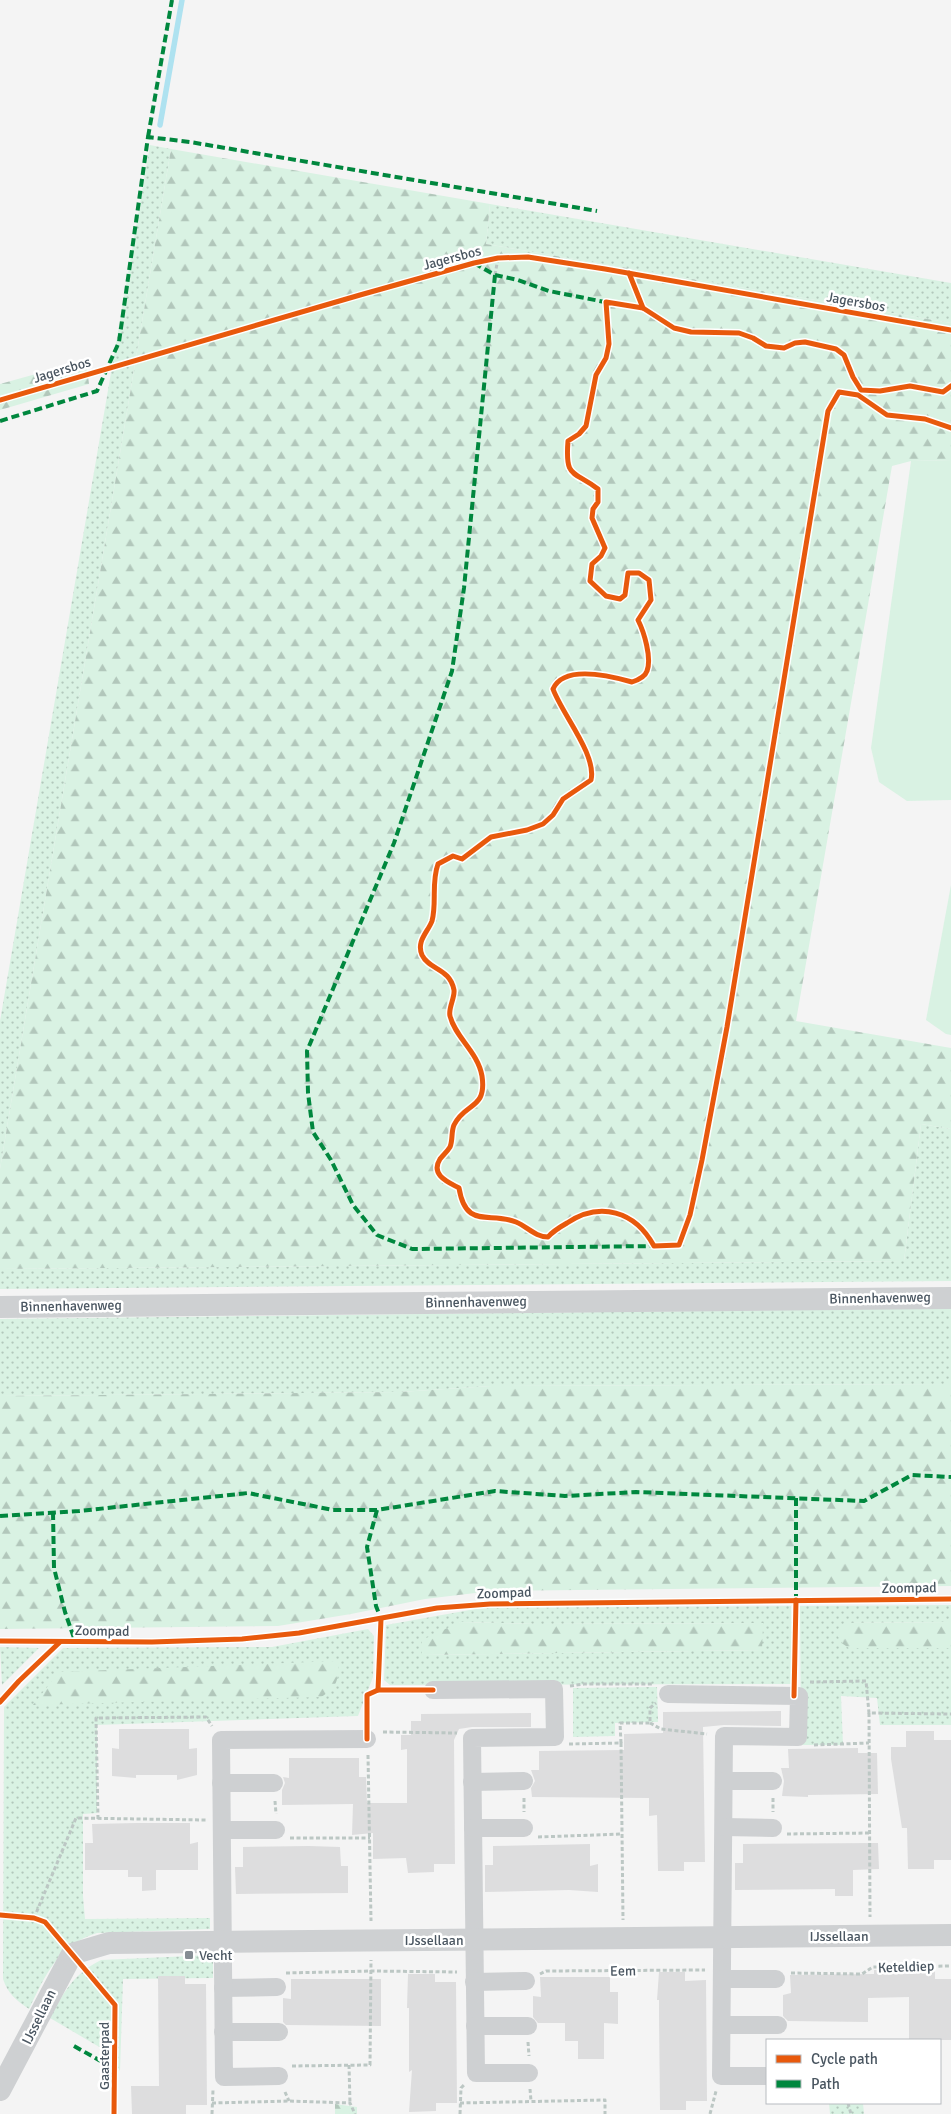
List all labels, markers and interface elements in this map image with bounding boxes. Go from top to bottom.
street label: Jagersbos [421,242,483,274]
street label: Jagersbos [825,288,887,316]
street label: Jagersbos [31,353,93,387]
street label: Binnenhavenweg [829,1289,931,1307]
street label: Binnenhavenweg [425,1293,527,1311]
street label: Binnenhavenweg [20,1297,122,1315]
street label: Zoompad [881,1579,937,1597]
street label: Zoompad [476,1584,532,1602]
street label: Zoompad [74,1622,130,1640]
street label: IJssellaan [809,1928,869,1945]
street label: IJssellaan [404,1932,464,1949]
place label: Vecht [199,1947,233,1964]
marker: Vecht [183,1949,195,1961]
street label: Keteldiep [877,1958,935,1976]
street label: Eem [610,1962,636,1980]
street label: IJssellaan [18,1987,60,2047]
street label: Gaasterpad [96,2022,113,2090]
legend [766,2039,941,2104]
text: Cycle path [811,2050,878,2068]
text: Path [811,2075,840,2093]

